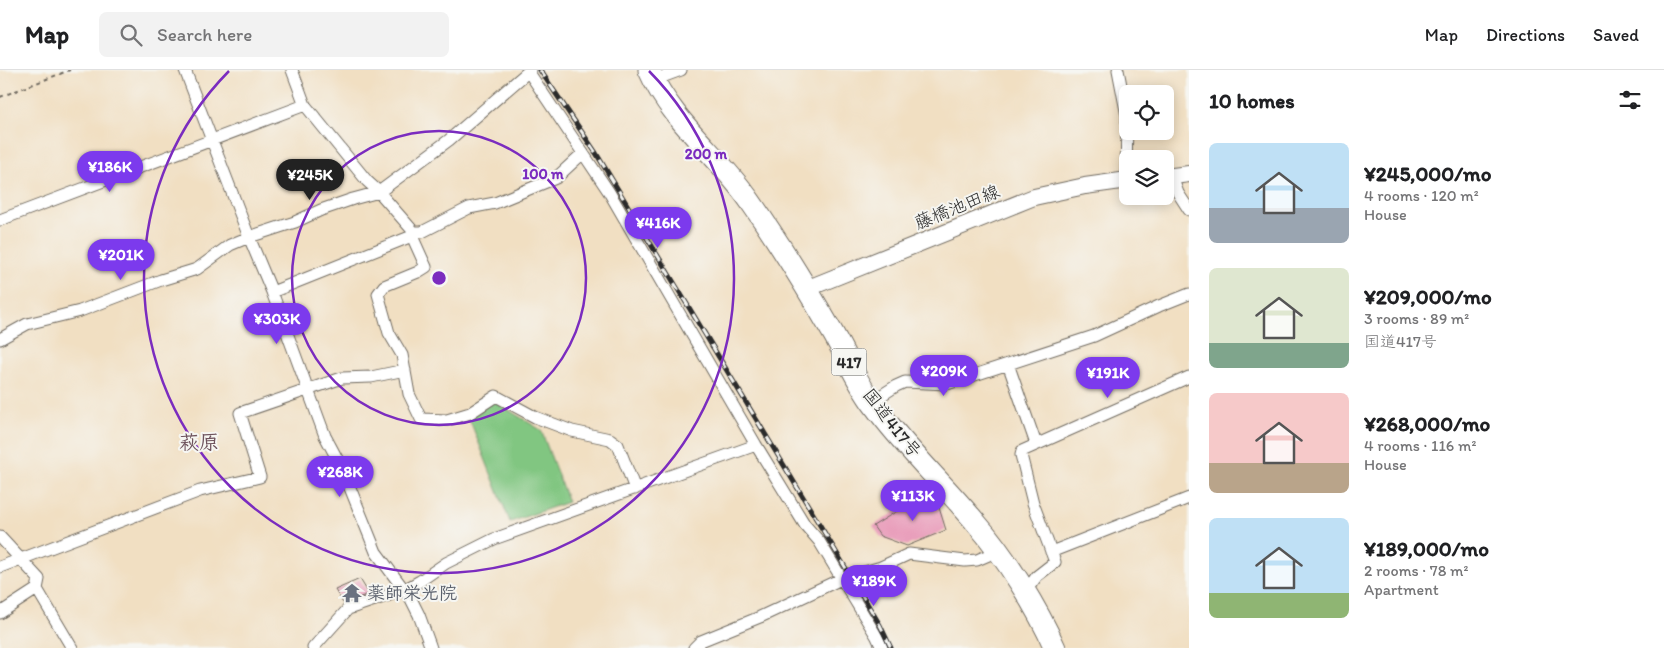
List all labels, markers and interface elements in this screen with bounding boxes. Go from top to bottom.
search box [99,12,449,57]
text: Map [25,20,69,49]
icon: search [117,21,145,49]
text: Search here [157,23,252,46]
text: Map [1425,24,1458,46]
text: Directions [1486,24,1565,46]
text: Saved [1593,24,1639,46]
map controls [1119,85,1174,205]
button: locate [1119,85,1174,140]
icon: filters [1616,86,1644,114]
text: 10 homes [1209,88,1295,113]
text: 200 m [685,145,728,163]
pin: ¥186K [75,150,145,193]
button: layers [1119,150,1174,205]
text: ¥186K [88,157,132,176]
pin: ¥245K [275,158,345,201]
text: ¥245,000/mo [1364,161,1491,186]
icon: home [1249,163,1309,223]
text: ¥245K [287,165,333,184]
text: 100 m [522,165,564,183]
street label: 藤橋池田線 [911,180,1003,234]
text: 4 rooms · 120 m² [1364,186,1479,205]
text: House [1364,205,1407,224]
pin: ¥416K [623,206,693,249]
text: ¥416K [636,213,680,232]
pin: ¥201K [86,238,156,281]
text: ¥201K [99,245,143,264]
centre of rings [430,269,448,287]
text: ¥209,000/mo [1364,284,1492,309]
icon: home [1249,288,1309,348]
pin: ¥303K [242,302,312,345]
text: ¥303K [254,309,300,328]
text: 3 rooms · 89 m² [1364,309,1469,328]
text: 国道417号 [1364,332,1437,351]
road number: 417 [832,348,866,376]
pin: ¥209K [909,354,979,397]
pin: ¥191K [1073,356,1143,399]
text: ¥209K [921,361,967,380]
text: ¥191K [1087,363,1129,382]
street label: 国道417号 [858,384,926,462]
text: ¥268,000/mo [1364,411,1490,436]
icon: home [1249,413,1309,473]
district label: 萩原 [179,430,219,454]
text: 4 rooms · 116 m² [1364,436,1476,455]
text: House [1364,455,1407,474]
pin: ¥268K [305,456,375,498]
text: ¥268K [318,462,362,481]
pin: ¥113K [878,480,948,522]
text: ¥113K [892,486,934,505]
text: ¥189,000/mo [1364,536,1489,561]
icon: home [1249,538,1309,598]
text: 2 rooms · 78 m² [1364,561,1469,580]
pin: ¥189K [839,564,909,607]
text: ¥189K [852,571,896,590]
text: Apartment [1364,580,1439,599]
temple icon: 薬師栄光院 [341,582,363,604]
place label: 薬師栄光院 [367,582,457,604]

